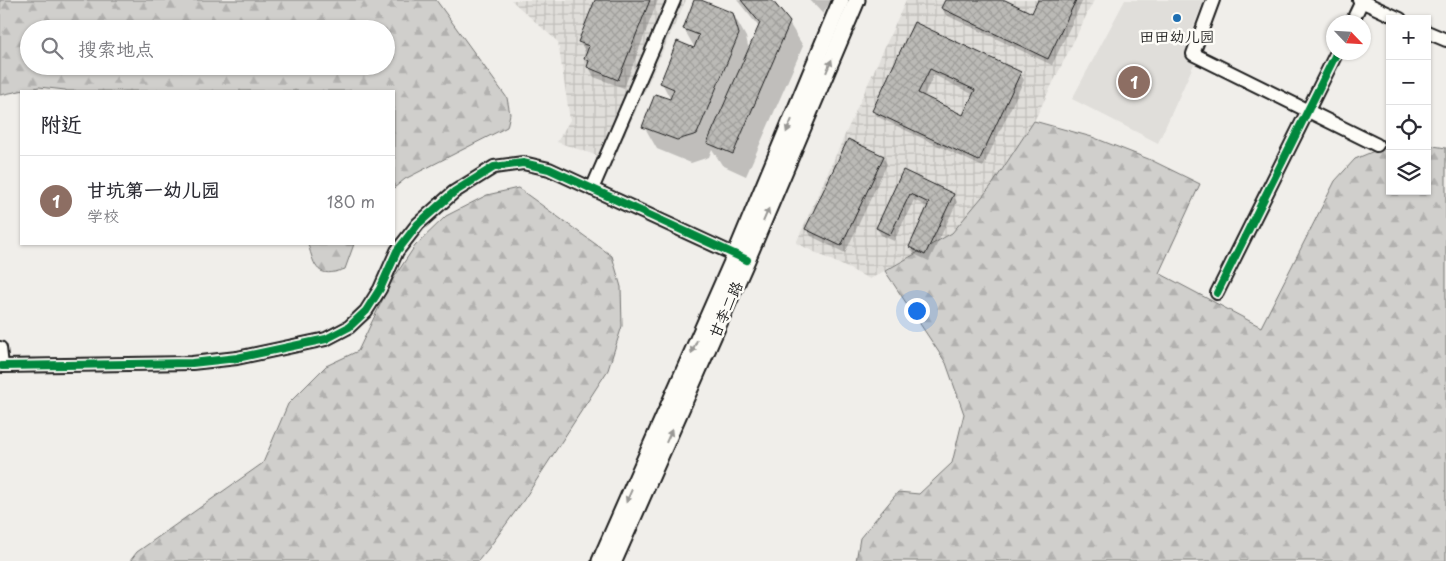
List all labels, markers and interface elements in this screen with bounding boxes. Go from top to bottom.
marker: 田田幼儿园 [1171,12,1183,24]
north arrow [1326,15,1371,60]
map controls [1386,15,1431,195]
button: + [1386,15,1431,60]
search box [20,20,395,75]
place label: 田田幼儿园 [1139,24,1215,47]
icon: search [38,34,66,62]
text: 搜索地点 [78,34,154,62]
one-way arrow [825,58,833,73]
button: − [1386,60,1431,105]
pin: 1 [1118,63,1150,101]
button: locate [1386,105,1431,150]
text: 附近 [40,107,82,139]
one-way arrow [784,119,792,133]
button: layers [1386,150,1431,195]
text: 甘坑第一幼儿园 [87,175,220,203]
text: 1 [52,189,60,213]
text: 180 m [327,189,375,213]
text: 学校 [87,203,119,227]
one-way arrow [762,208,770,223]
street label: 甘李二路 [702,277,748,341]
your location [904,298,930,324]
one-way arrow [689,340,697,354]
one-way arrow [666,429,674,443]
one-way arrow [624,489,632,503]

